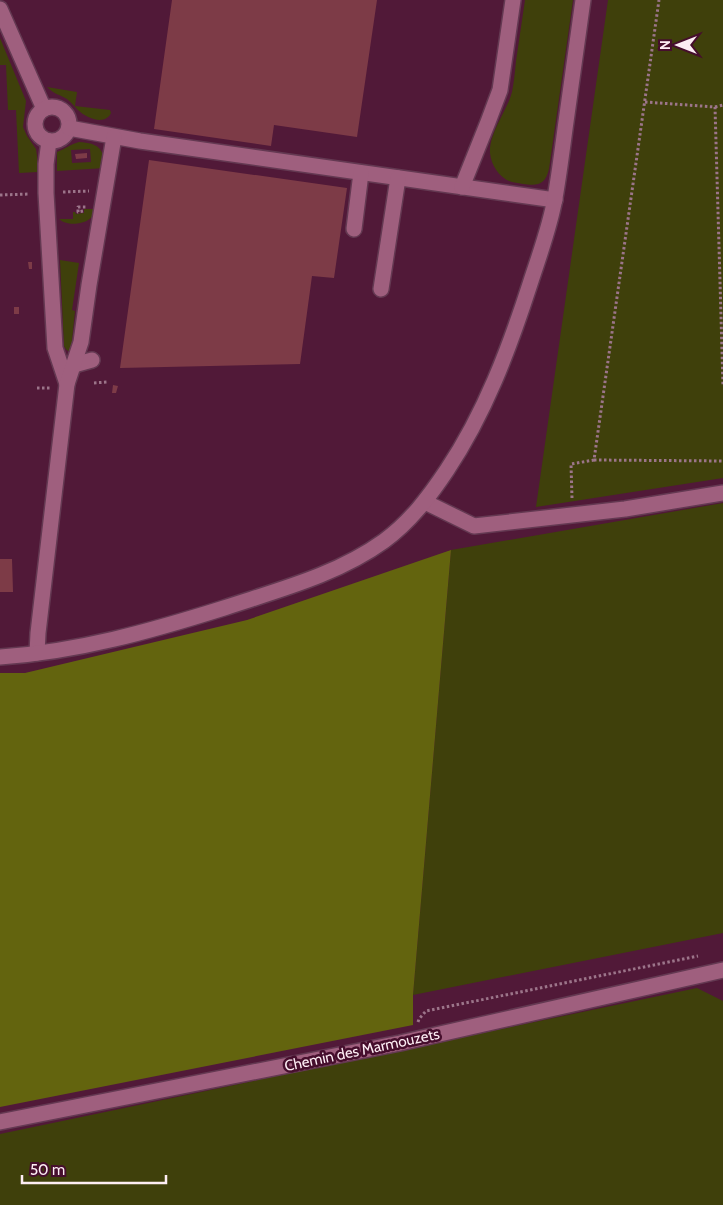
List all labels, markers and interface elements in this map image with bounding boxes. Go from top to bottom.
north arrow [653,20,703,70]
text: N [656,40,674,50]
street label: Chemin des Marmouzets [283,1025,441,1075]
scale bar [22,1152,166,1184]
text: 50 m [30,1161,65,1179]

